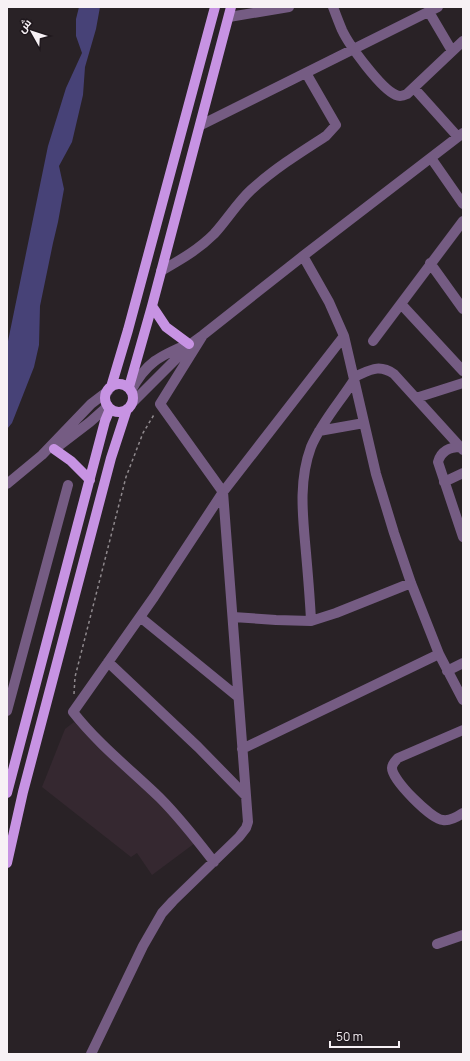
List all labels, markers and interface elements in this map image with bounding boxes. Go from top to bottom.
north arrow [12,12,52,52]
text: ش [14,15,34,36]
scale bar [330,1023,399,1049]
text: 50 m [336,1028,363,1045]

